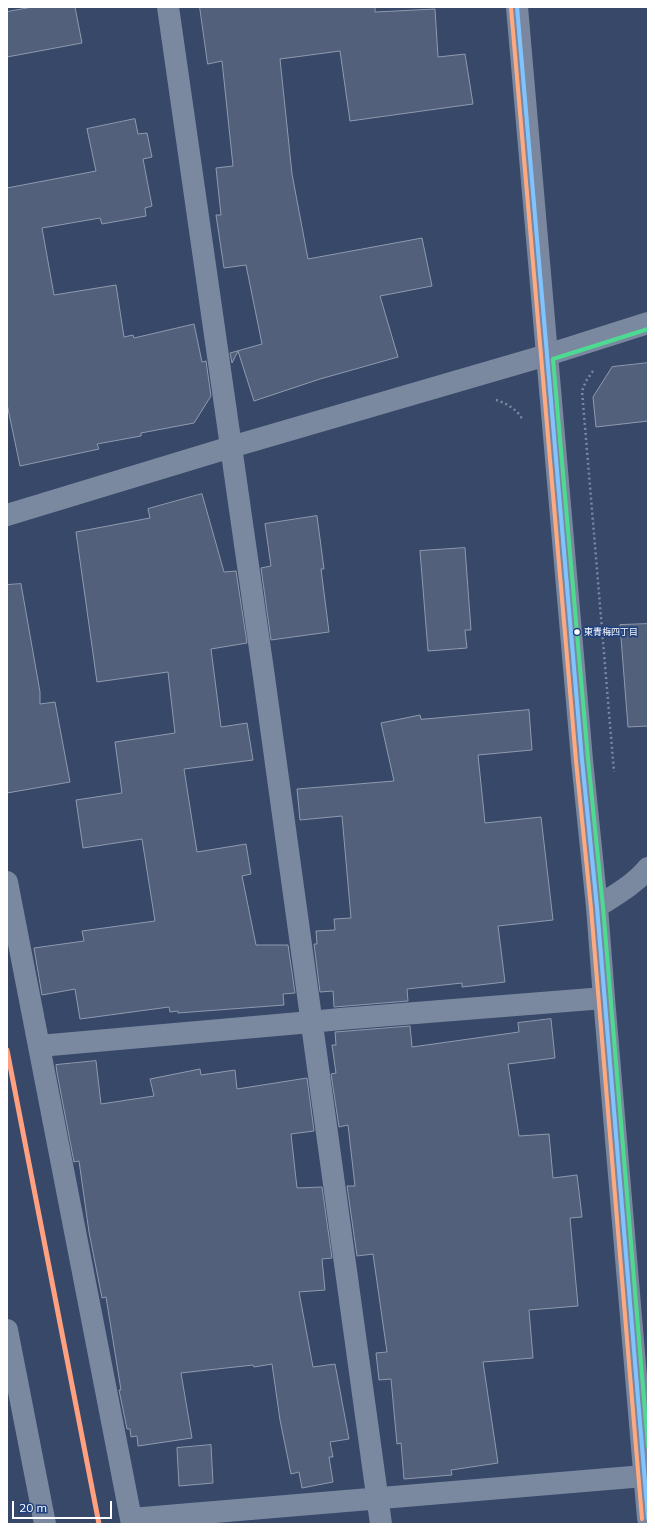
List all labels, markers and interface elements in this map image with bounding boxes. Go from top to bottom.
marker: 東青梅四丁目 [572,627,582,637]
place label: 東青梅四丁目 [584,627,638,637]
scale bar [14,1493,114,1519]
text: 20 m [19,1500,47,1515]

